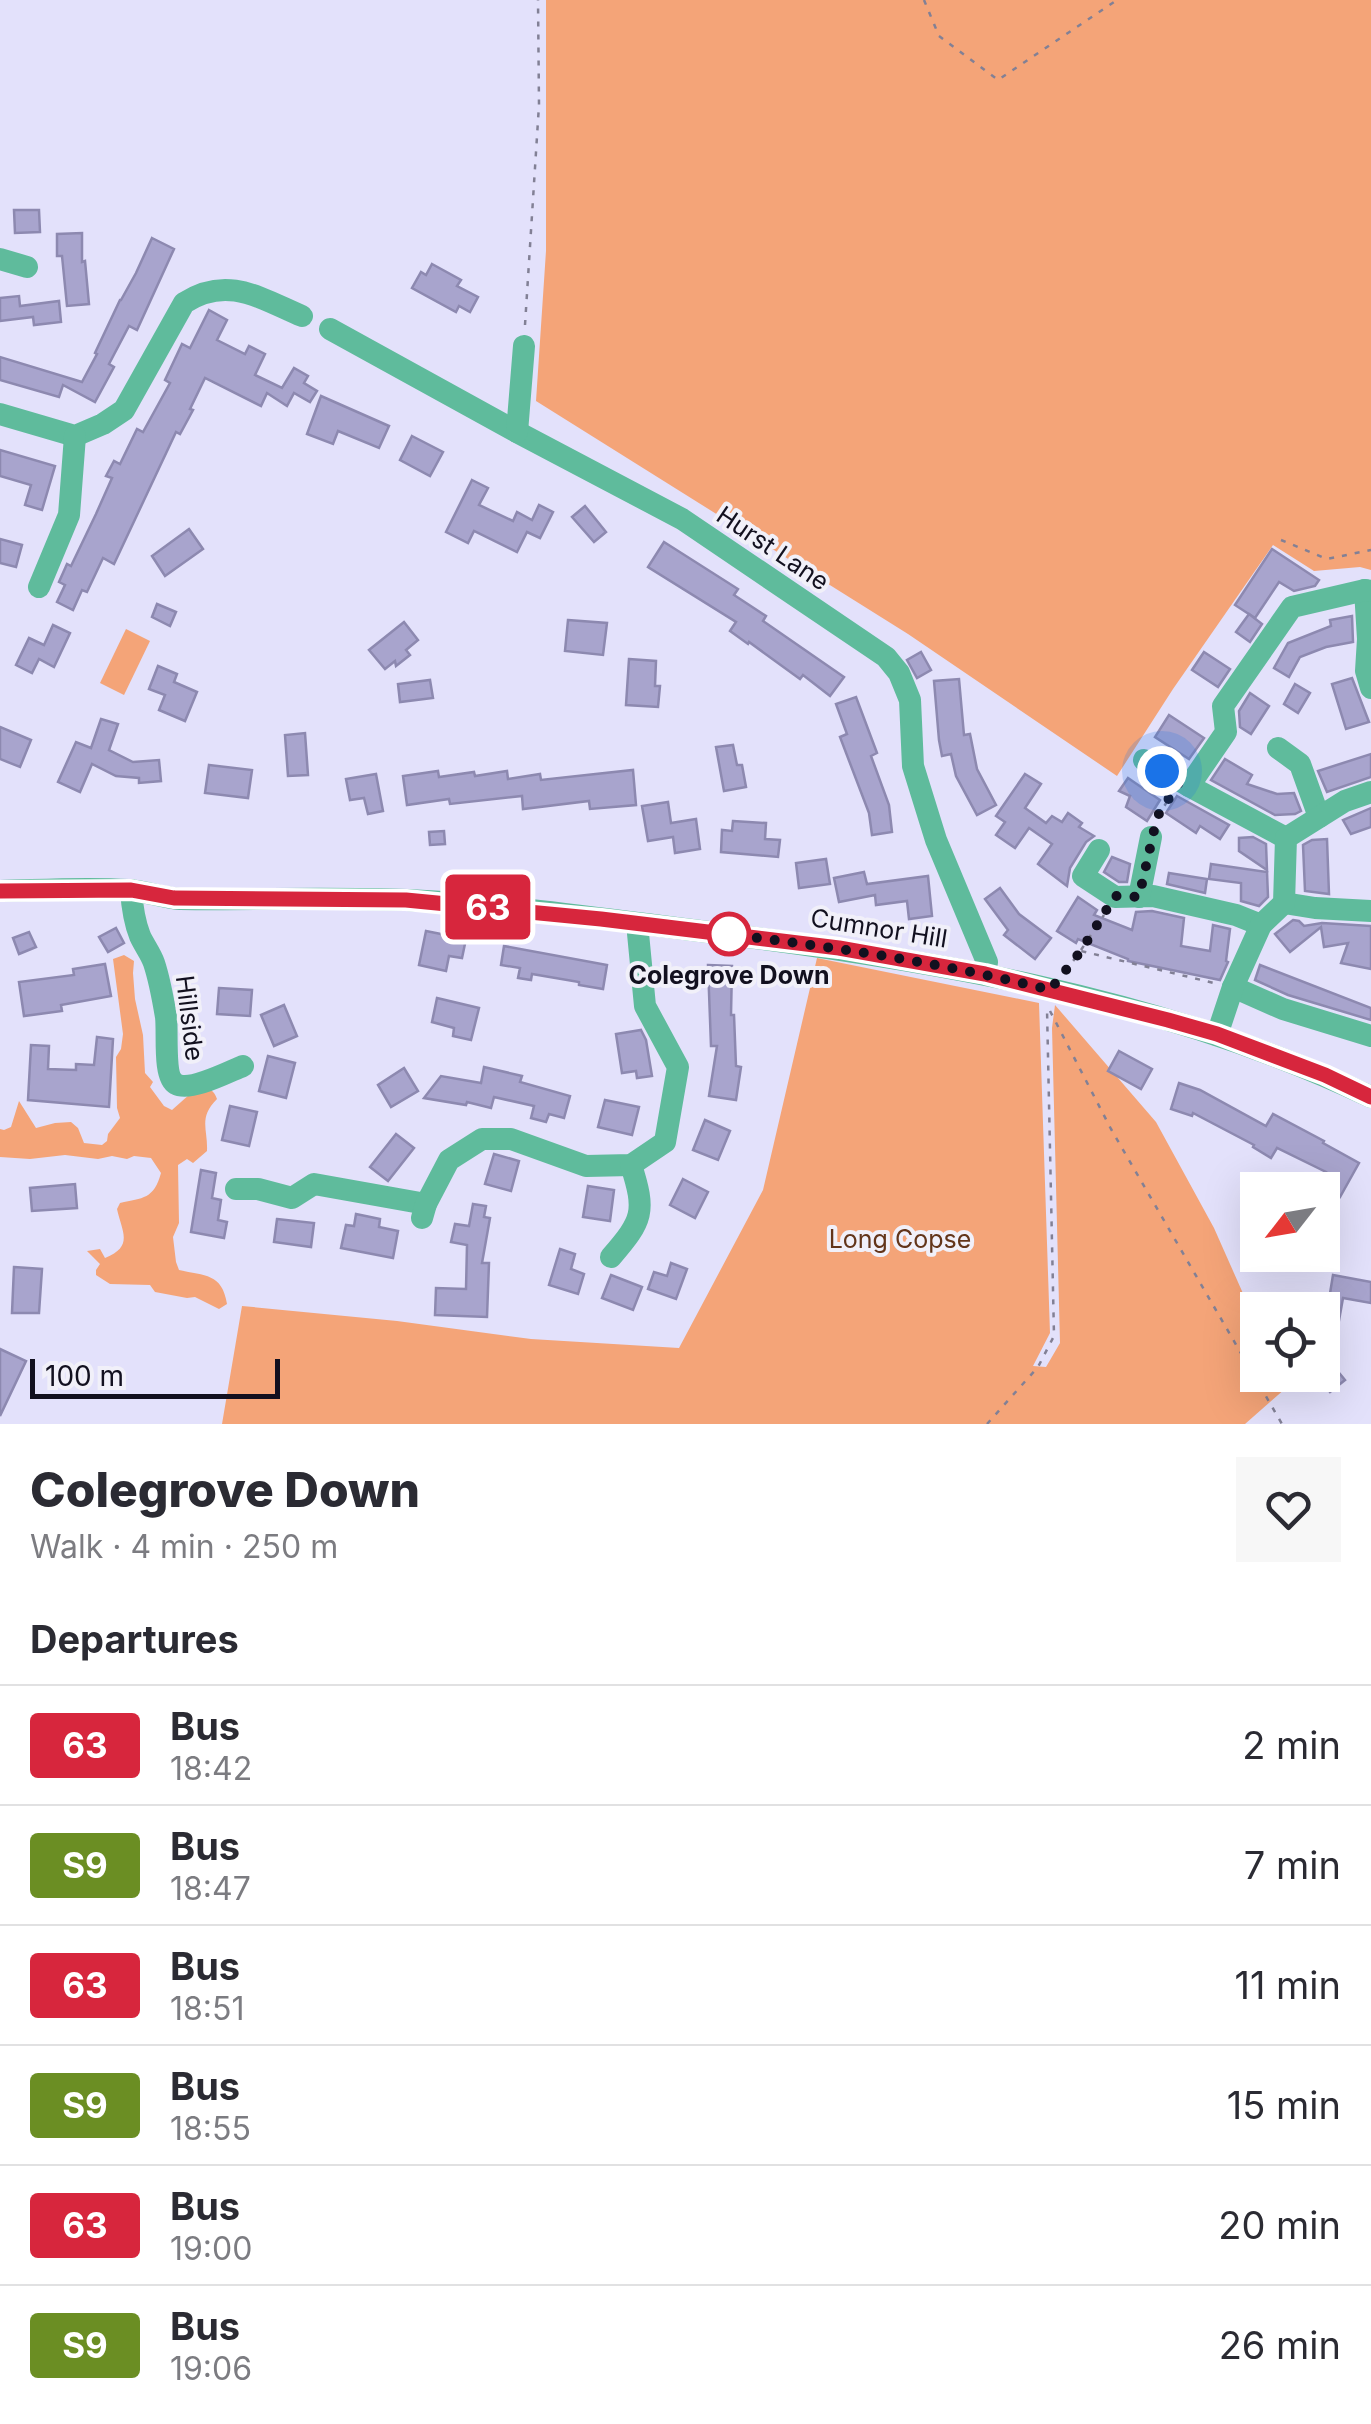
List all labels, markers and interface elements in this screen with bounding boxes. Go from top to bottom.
street label: Hurst Lane [711,500,835,596]
your location [1137,746,1187,796]
line badge: 63 [443,874,533,940]
text: 63 [465,886,511,928]
street label: Cumnor Hill [809,902,949,954]
marker: Colegrove Down [708,913,750,955]
place label: Colegrove Down [629,960,829,990]
street label: Hillside [170,974,210,1062]
north arrow [1240,1172,1340,1272]
map controls [1240,1172,1340,1392]
park label: Long Copse [829,1224,971,1254]
button: locate [1240,1292,1340,1392]
scale bar [30,1354,280,1398]
text: 100 m [45,1359,124,1393]
button: heart [1236,1457,1341,1562]
text: Colegrove Down [30,1460,420,1519]
text: Walk · 4 min · 250 m [30,1527,338,1566]
text: Departures [30,1616,239,1662]
text: Bus [170,1703,240,1749]
text: 2 min [1242,1722,1341,1768]
text: 63 [62,1724,108,1766]
text: 18:42 [170,1749,252,1788]
text: Bus [170,1823,240,1869]
text: 7 min [1244,1842,1341,1888]
text: S9 [62,1844,108,1886]
text: 18:47 [170,1869,251,1908]
text: Bus [170,1943,240,1989]
text: 11 min [1234,1962,1341,2008]
text: 63 [62,1964,108,2006]
text: 18:51 [170,1989,245,2028]
text: Bus [170,2063,240,2109]
text: 15 min [1227,2082,1341,2128]
text: S9 [62,2084,108,2126]
text: 18:55 [170,2109,251,2148]
text: Bus [170,2183,240,2229]
text: 20 min [1218,2202,1341,2248]
text: 63 [62,2204,108,2246]
text: 19:00 [170,2229,252,2268]
text: Bus [170,2303,240,2349]
text: 26 min [1219,2322,1341,2368]
text: S9 [62,2324,108,2366]
text: 19:06 [170,2349,252,2388]

